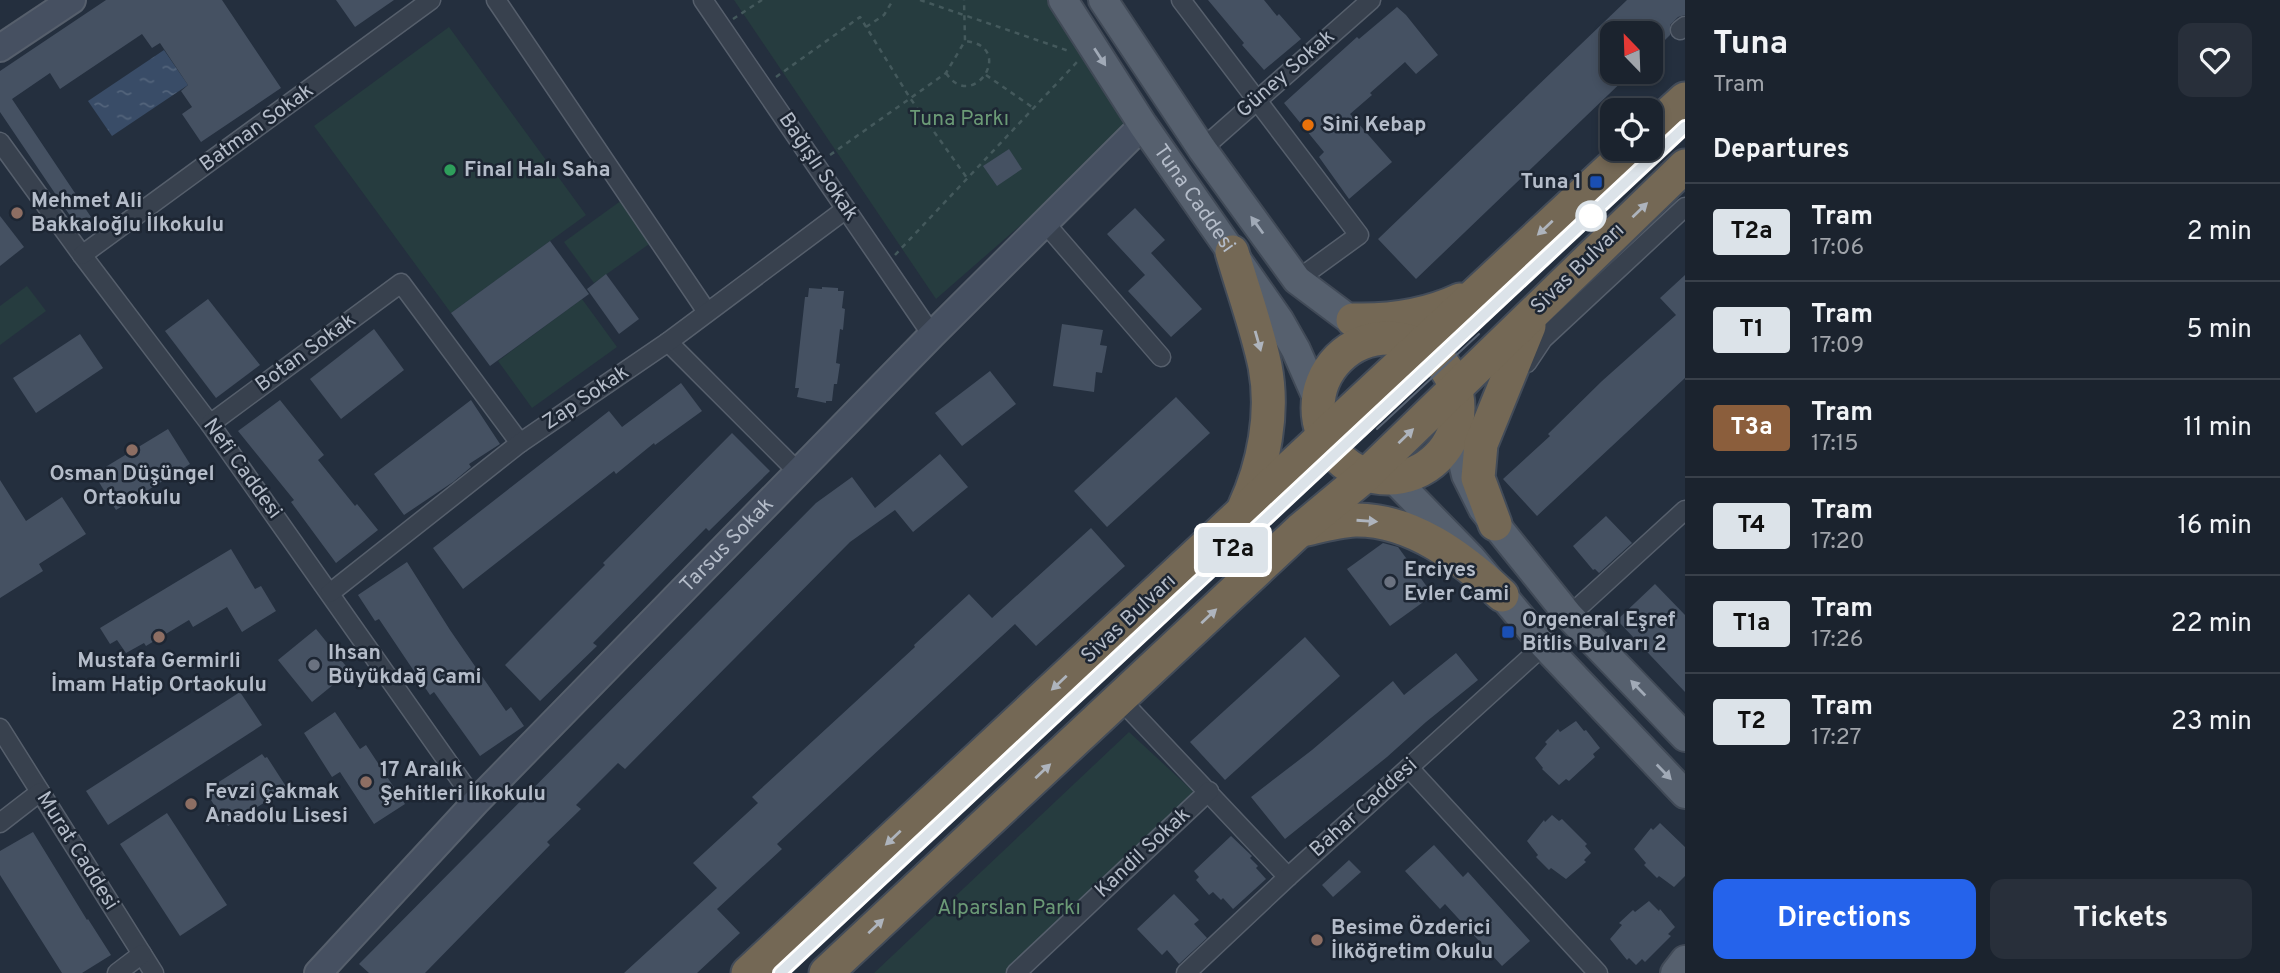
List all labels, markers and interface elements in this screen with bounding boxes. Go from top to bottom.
north arrow [1600,21,1662,84]
map controls [1600,21,1663,161]
button: heart [2178,23,2252,97]
street label: Güney Sokak [1231,24,1341,124]
text: Tuna [1713,24,1788,66]
one-way arrow [1093,48,1106,67]
text: Tram [1713,71,1765,100]
street label: Batman Sokak [195,78,319,178]
button: locate [1600,98,1663,161]
park label: Tuna Parkı [909,106,1009,133]
street label: Bağışlı Sokak [772,108,864,226]
place label: Sini Kebap [1322,112,1426,139]
marker: Sini Kebap [1300,117,1316,133]
text: Departures [1713,134,1850,167]
street label: Tuna Caddesi [1147,139,1241,258]
place label: Final Halı Saha [464,157,610,184]
marker: Final Halı Saha [442,162,458,178]
place label: Tuna 1 [1520,169,1582,196]
marker: Tuna 1 [1588,174,1604,190]
place label: Mehmet Ali Bakkaloğlu İlkokulu [31,188,224,239]
unlabelled marker [1576,201,1606,231]
text: Tram [1811,201,1873,234]
one-way arrow [1631,202,1648,219]
marker: Mehmet Ali Bakkaloğlu İlkokulu [9,205,25,221]
one-way arrow [1250,216,1264,234]
text: 2 min [2187,216,2252,249]
text: T2a [1730,217,1773,247]
street label: Sivas Bulvarı [1525,218,1631,320]
one-way arrow [1537,220,1554,236]
text: 17:06 [1811,234,1864,263]
text: Tram [1811,299,1873,332]
street label: Botan Sokak [250,307,362,399]
text: 5 min [2186,314,2252,347]
text: T1 [1739,315,1764,345]
one-way arrow [1253,331,1263,352]
text: 17:09 [1811,332,1864,361]
street label: Zap Sokak [538,359,634,437]
text: Tram [1811,397,1873,430]
text: 11 min [2183,412,2252,445]
street label: Nefi Caddesi [196,413,288,525]
text: T3a [1730,413,1773,443]
one-way arrow [1397,428,1414,445]
text: 17:15 [1811,430,1859,459]
marker: Osman Düşüngel Ortaokulu [124,442,140,458]
place label: Osman Düşüngel Ortaokulu [49,461,215,512]
street label: Tarsus Sokak [674,492,780,599]
text: Tram [1811,495,1873,528]
text: 16 min [2177,510,2252,543]
text: T4 [1738,511,1765,541]
one-way arrow [1356,516,1378,527]
line badge: T2a [1193,527,1273,573]
text: 17:20 [1811,528,1865,557]
text: T2a [1212,535,1254,565]
place label: Erciyes Evler Cami [1404,557,1509,608]
street label: Sivas Bulvarı [1076,568,1182,670]
marker: Erciyes Evler Cami [1382,574,1398,590]
text: Tram [1811,593,1873,626]
one-way arrow [1200,607,1217,624]
place label: Orgeneral Eşref Bitlis Bulvarı 2 [1522,607,1676,658]
text: 22 min [2171,608,2252,641]
text: T1a [1733,609,1770,639]
marker: Orgeneral Eşref Bitlis Bulvarı 2 [1500,624,1516,640]
text: 17:26 [1811,626,1864,655]
marker: Mustafa Germirli İmam Hatip Ortaokulu [151,629,167,645]
place label: Ihsan Büyükdağ Cami [328,640,482,691]
place label: Mustafa Germirli İmam Hatip Ortaokulu [51,648,267,699]
marker: Ihsan Büyükdağ Cami [306,657,322,673]
one-way arrow [1051,675,1068,691]
one-way arrow [1630,680,1646,697]
text: Tram [1811,691,1873,724]
text: 23 min [2171,706,2252,739]
text: T2 [1737,707,1766,737]
text: 17:27 [1811,724,1862,753]
street label: Bahar Caddesi [1304,752,1424,864]
place label: 17 Aralık Şehitleri İlkokulu [380,757,546,808]
one-way arrow [1656,763,1672,781]
one-way arrow [1034,764,1051,780]
marker: 17 Aralık Şehitleri İlkokulu [358,774,374,790]
place label: Fevzi Çakmak Anadolu Lisesi [205,779,348,830]
street label: Murat Caddesi [30,787,124,915]
marker: Fevzi Çakmak Anadolu Lisesi [183,796,199,812]
street label: Kandil Sokak [1089,802,1197,904]
one-way arrow [885,830,902,846]
button: Directions [1713,879,1976,959]
button: Tickets [1990,879,2252,959]
park label: Alparslan Parkı [937,895,1081,922]
place label: Besime Özderici İlköğretim Okulu [1331,915,1493,966]
one-way arrow [867,919,884,935]
marker: Besime Özderici İlköğretim Okulu [1309,932,1325,948]

